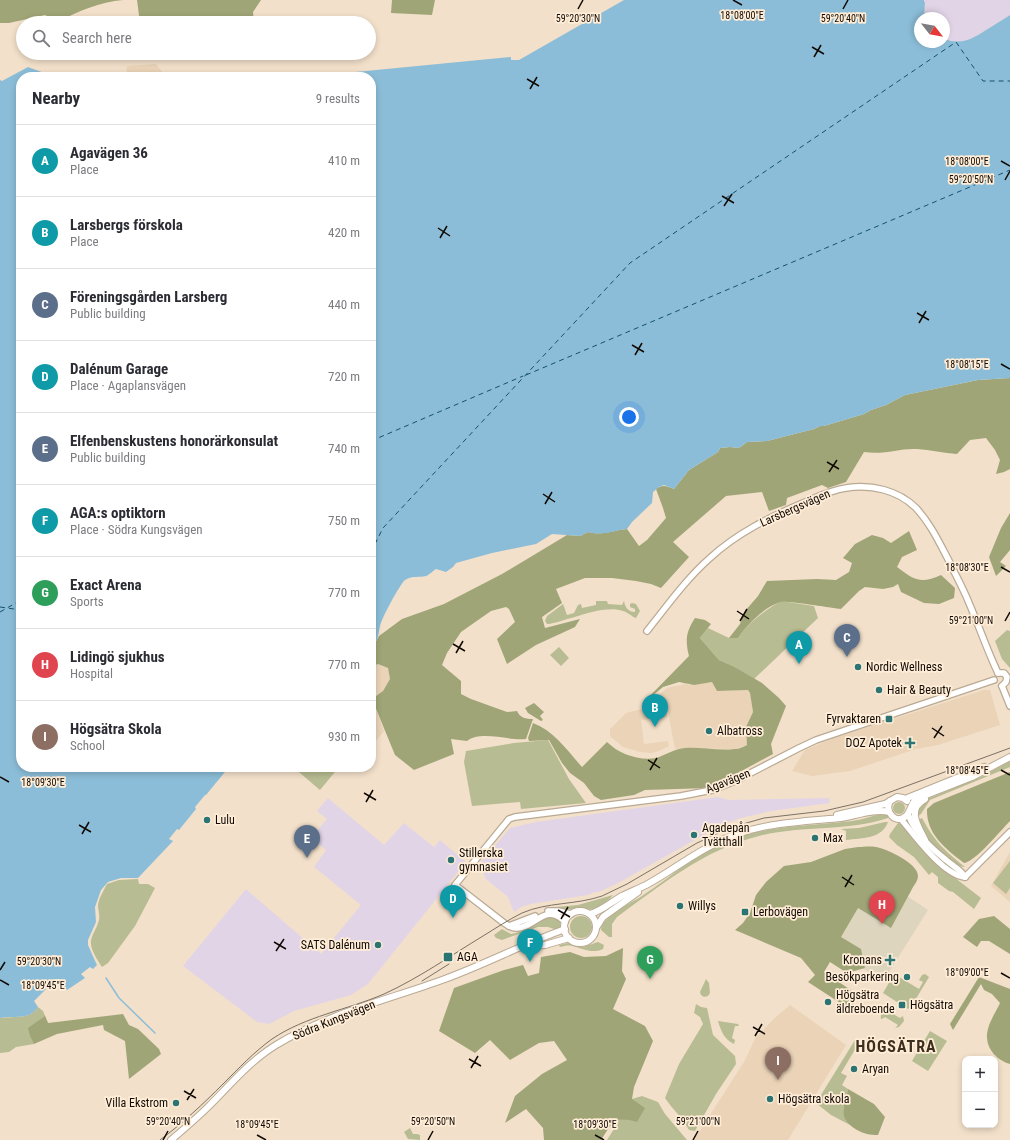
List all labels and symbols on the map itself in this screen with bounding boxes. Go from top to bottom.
text: 18°08'00"E [720,10,764,21]
north arrow [914,12,950,48]
text: 59°20'30"N [556,13,600,24]
text: 59°20'40"N [821,13,865,24]
text: 18°08'00"E [945,156,989,167]
text: 59°20'50"N [949,174,993,185]
text: 18°08'15"E [945,359,989,370]
your location [619,407,639,427]
street label: Larsbergsvägen [758,486,832,530]
text: 18°08'30"E [945,562,989,573]
text: 59°21'00"N [949,615,993,626]
pin: C [834,624,860,657]
pin: A [786,631,812,664]
place label: Nordic Wellness [866,660,942,674]
marker: Nordic Wellness [853,662,863,672]
place label: Hair & Beauty [887,683,951,697]
marker: Hair & Beauty [874,685,884,695]
pin: B [642,694,668,727]
place label: Fyrvaktaren [826,712,881,726]
marker: Fyrvaktaren [884,714,894,724]
place label: Albatross [717,724,762,738]
marker: Albatross [704,726,714,736]
place label: DOZ Apotek [846,736,903,750]
marker: DOZ Apotek [905,738,915,748]
text: 18°08'45"E [945,765,989,776]
street label: Agavägen [704,766,752,796]
text: 18°09'30"E [21,777,65,788]
place label: Lulu [215,813,235,827]
marker: Lulu [202,815,212,825]
place label: Agadepån Tvätthall [702,821,750,849]
pin: E [294,825,320,858]
marker: Agadepån Tvätthall [689,830,699,840]
place label: Max [823,831,843,845]
marker: Max [810,833,820,843]
place label: Stillerska gymnasiet [459,846,508,874]
marker: Stillerska gymnasiet [446,855,456,865]
pin: D [440,885,466,918]
pin: H [869,891,895,924]
place label: Willys [688,899,716,913]
marker: Willys [675,901,685,911]
place label: Lerbovägen [753,905,808,919]
marker: Lerbovägen [740,907,750,917]
pin: F [517,929,543,962]
place label: SATS Dalénum [301,938,370,952]
marker: SATS Dalénum [373,940,383,950]
pin: G [637,946,663,979]
place label: AGA [457,950,478,964]
marker: AGA [442,951,454,963]
place label: Kronans [843,953,882,967]
marker: Kronans [885,955,895,965]
text: 59°20'30"N [17,956,61,967]
text: 18°09'00"E [945,967,989,978]
place label: Besökparkering [826,970,899,984]
marker: Besökparkering [902,972,912,982]
text: 18°09'45"E [21,980,65,991]
place label: Högsätra äldreboende [836,988,895,1016]
street label: Södra Kungsvägen [291,997,377,1043]
marker: Högsätra äldreboende [823,997,833,1007]
place label: Högsätra [910,998,954,1012]
marker: Högsätra [897,1000,907,1010]
district label: HÖGSÄTRA [855,1037,937,1056]
pin: I [765,1047,791,1080]
place label: Aryan [862,1062,889,1076]
marker: Aryan [849,1064,859,1074]
place label: Högsätra skola [778,1092,850,1106]
marker: Högsätra skola [765,1094,775,1104]
place label: Villa Ekstrom [106,1096,168,1110]
marker: Villa Ekstrom [171,1098,181,1108]
text: 59°20'40"N [146,1116,190,1127]
text: 59°20'50"N [411,1116,455,1127]
text: 59°21'00"N [676,1116,720,1127]
text: 18°09'45"E [235,1119,279,1130]
text: 18°09'30"E [573,1119,617,1130]

